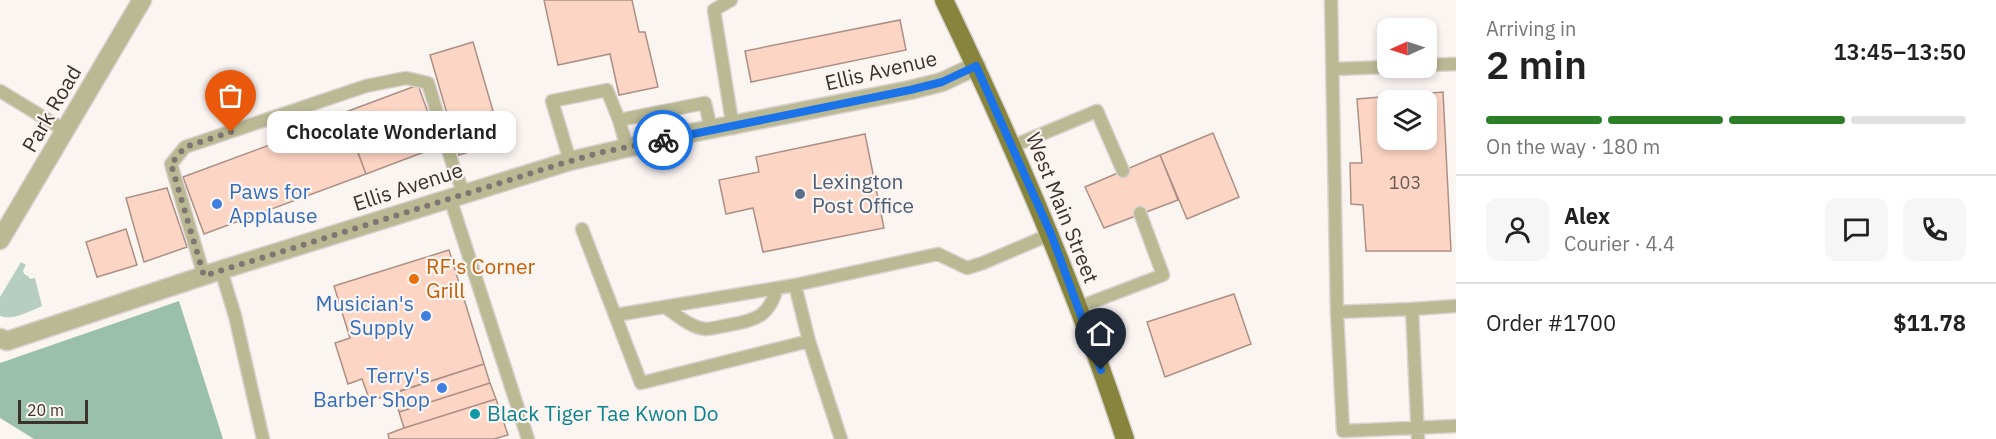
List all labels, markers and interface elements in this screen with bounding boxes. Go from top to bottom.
text: Arriving in [1486,15,1576,42]
north arrow [1377,18,1437,78]
map controls [1377,18,1437,150]
text: 13:45–13:50 [1833,37,1966,66]
text: 2 min [1486,39,1587,90]
street label: Ellis Avenue [822,44,940,97]
street label: Park Road [15,60,87,157]
pin [205,70,256,132]
icon: bag [214,79,247,112]
button: layers [1377,90,1437,150]
courier [633,110,693,170]
callout: Chocolate Wonderland [267,111,516,153]
text: Chocolate Wonderland [286,118,497,145]
icon: bike [647,124,680,157]
street label: West Main Street [1020,128,1106,287]
text: On the way · 180 m [1486,133,1660,160]
street label: Ellis Avenue [349,155,466,217]
place label: Lexington Post Office [812,167,914,219]
house number: 103 [1389,171,1421,194]
place label: Paws for Applause [229,177,317,229]
marker: Lexington Post Office [793,187,807,201]
marker: Paws for Applause [210,197,224,211]
button: person [1486,198,1549,261]
button: chat [1825,198,1888,261]
button: phone [1903,198,1966,261]
text: Alex [1564,201,1610,230]
text: Courier · 4.4 [1564,230,1675,257]
place label: RF's Corner Grill [426,252,536,304]
marker: RF's Corner Grill [407,272,421,286]
place label: Musician's Supply [316,289,415,341]
pin [1075,308,1126,370]
text: Order #1700 [1486,308,1616,337]
text: $11.78 [1893,308,1966,337]
marker: Musician's Supply [419,309,433,323]
icon: home [1084,317,1117,350]
place label: Terry's Barber Shop [313,361,430,413]
marker: Terry's Barber Shop [435,381,449,395]
scale bar [18,397,88,424]
place label: Black Tiger Tae Kwon Do [487,399,719,427]
text: 20 m [27,400,64,420]
marker: Black Tiger Tae Kwon Do [468,407,482,421]

